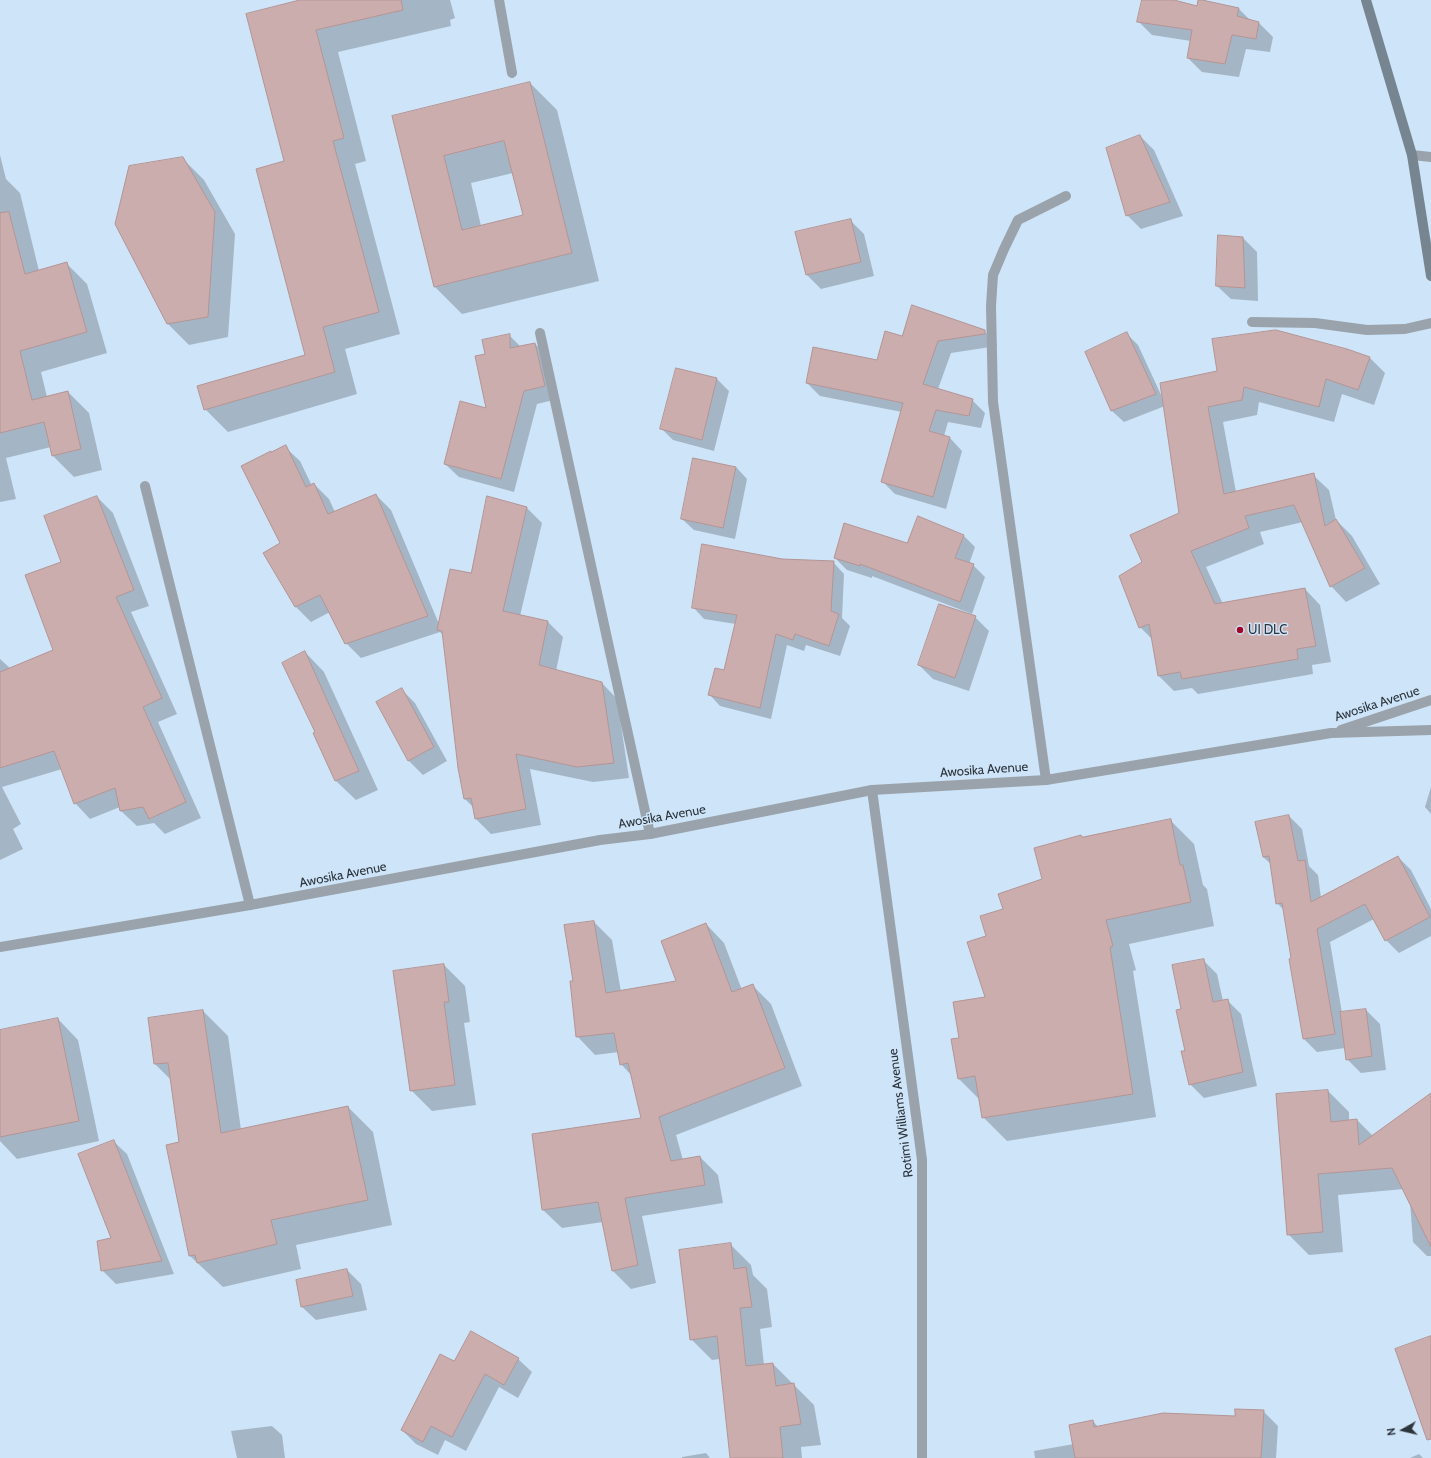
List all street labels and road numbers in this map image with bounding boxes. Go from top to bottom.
street label: Awosika Avenue [1333,683,1421,725]
street label: Awosika Avenue [939,759,1029,781]
street label: Awosika Avenue [617,802,707,832]
street label: Awosika Avenue [298,859,388,891]
street label: Rotimi Williams Avenue [885,1048,917,1178]

